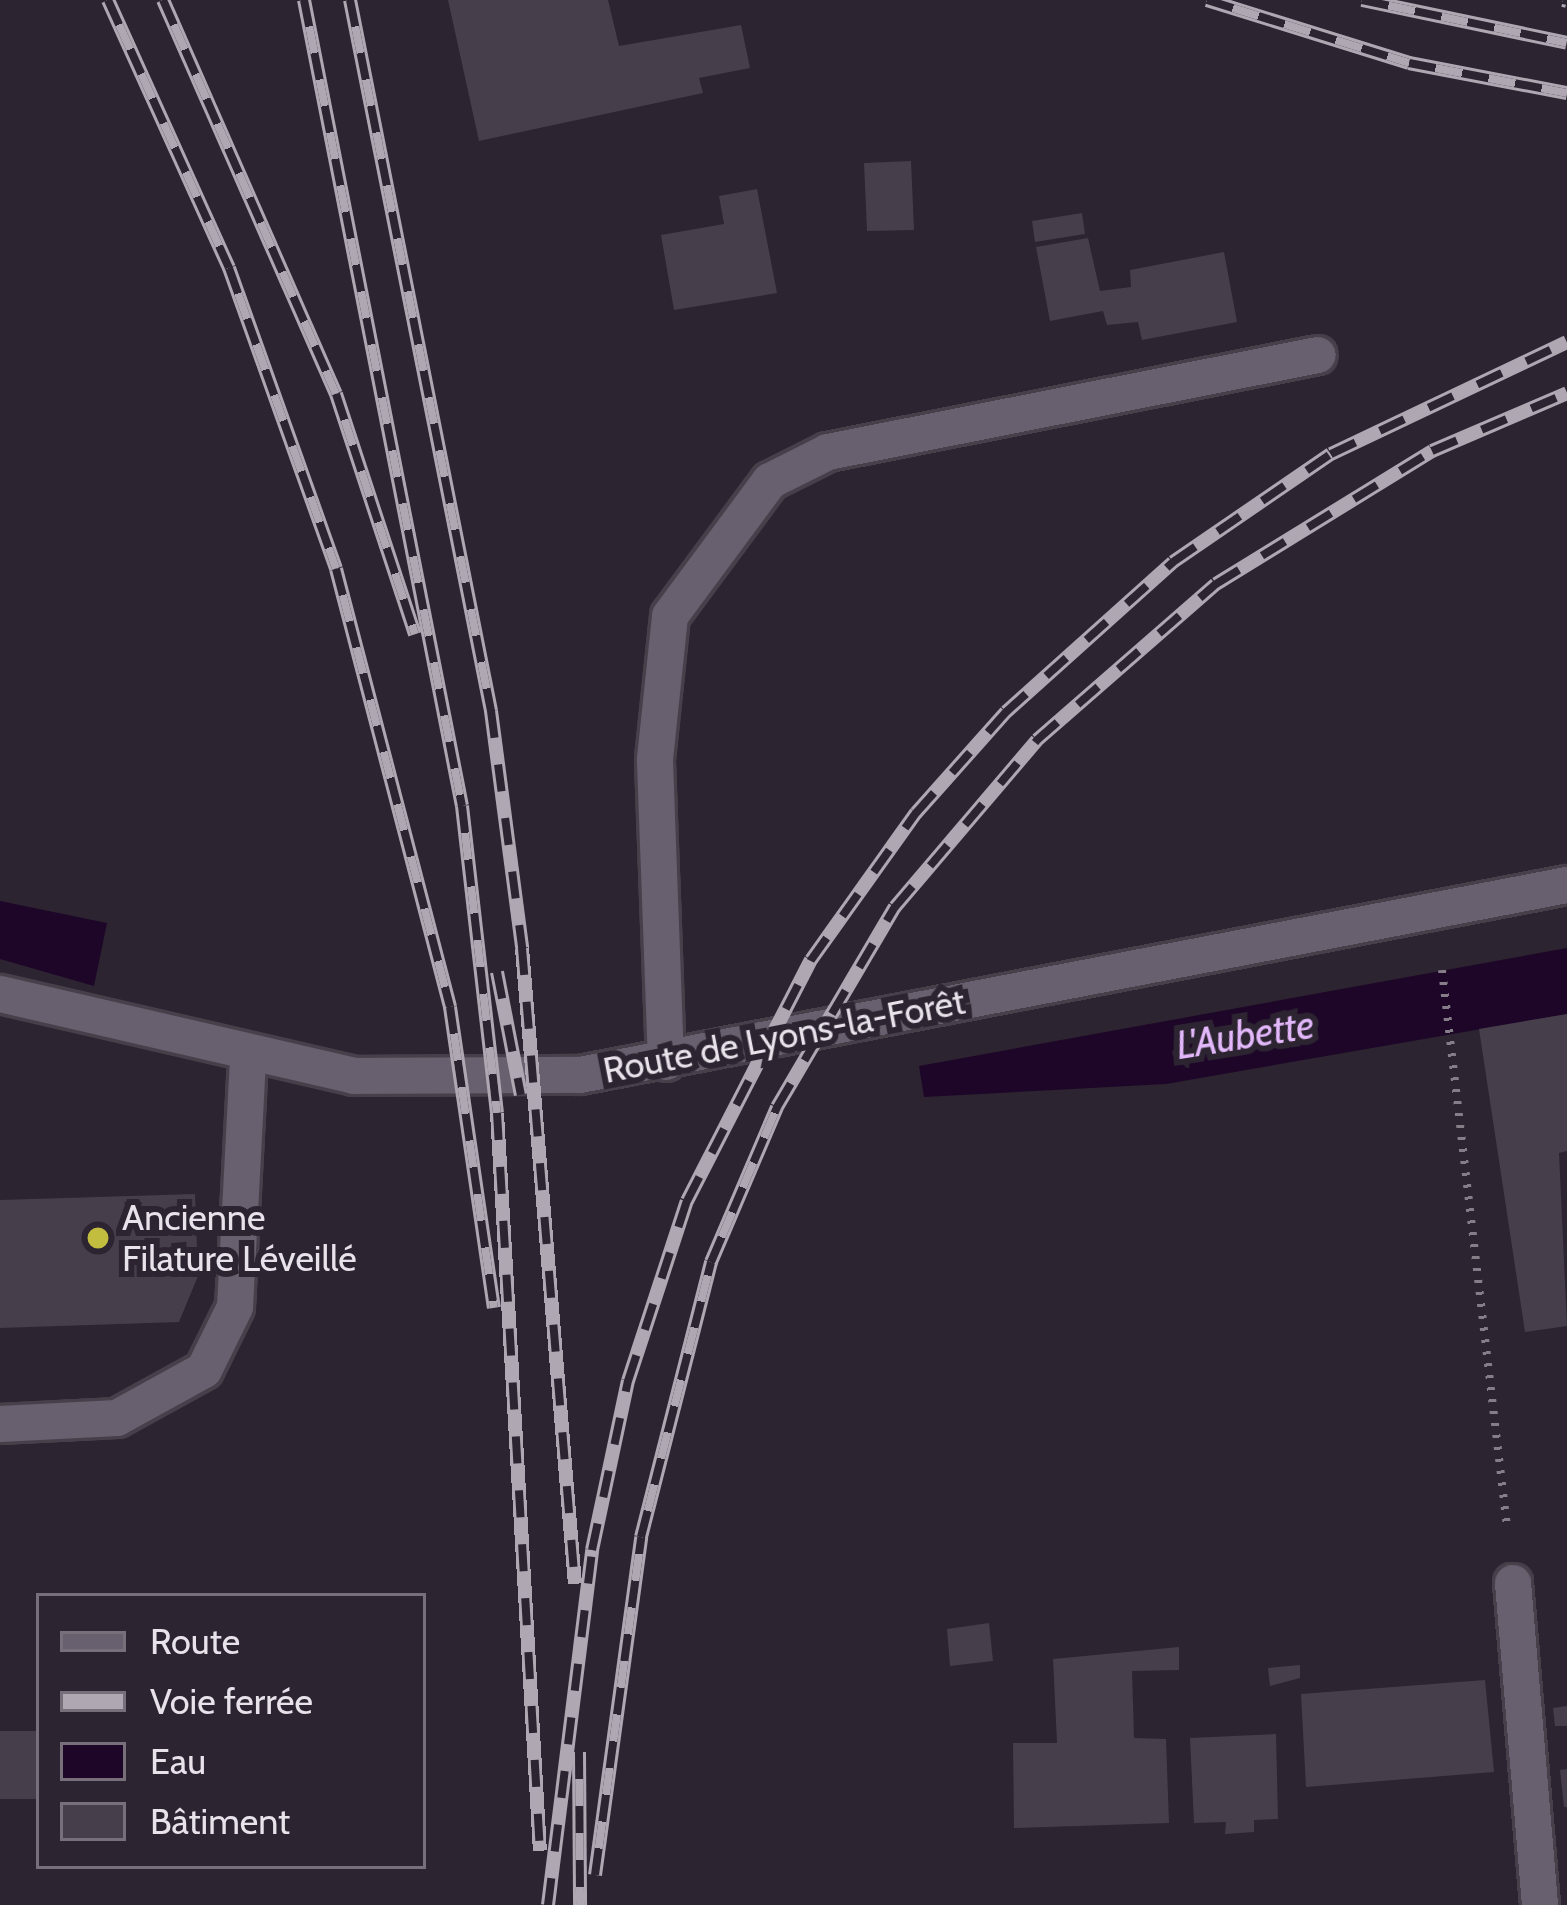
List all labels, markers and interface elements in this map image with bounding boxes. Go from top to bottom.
street label: Route de Lyons-la-Forêt [599,980,969,1092]
water label: L'Aubette [1173,1001,1317,1069]
place label: Ancienne Filature Léveillé [122,1195,357,1280]
marker: Ancienne Filature Léveillé [85,1225,111,1251]
legend [36,1593,426,1869]
text: Route [150,1619,240,1663]
text: Voie ferrée [150,1679,313,1723]
text: Eau [150,1739,206,1783]
text: Bâtiment [150,1799,290,1843]

